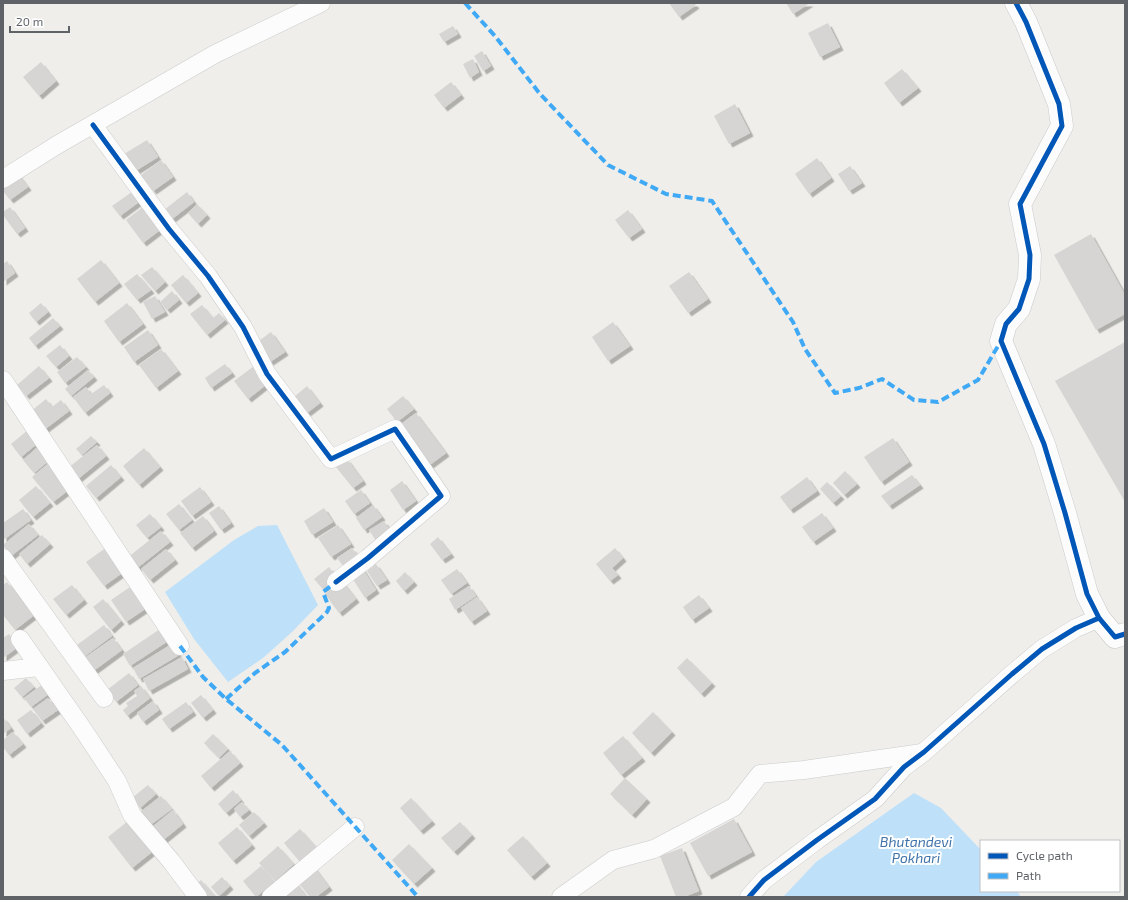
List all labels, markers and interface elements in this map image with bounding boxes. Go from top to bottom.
scale bar [10,8,69,34]
text: 20 m [16,14,43,28]
water label: Bhutandevi Pokhari [880,833,953,866]
legend [980,840,1120,892]
text: Cycle path [1016,848,1073,862]
text: Path [1016,868,1041,882]

